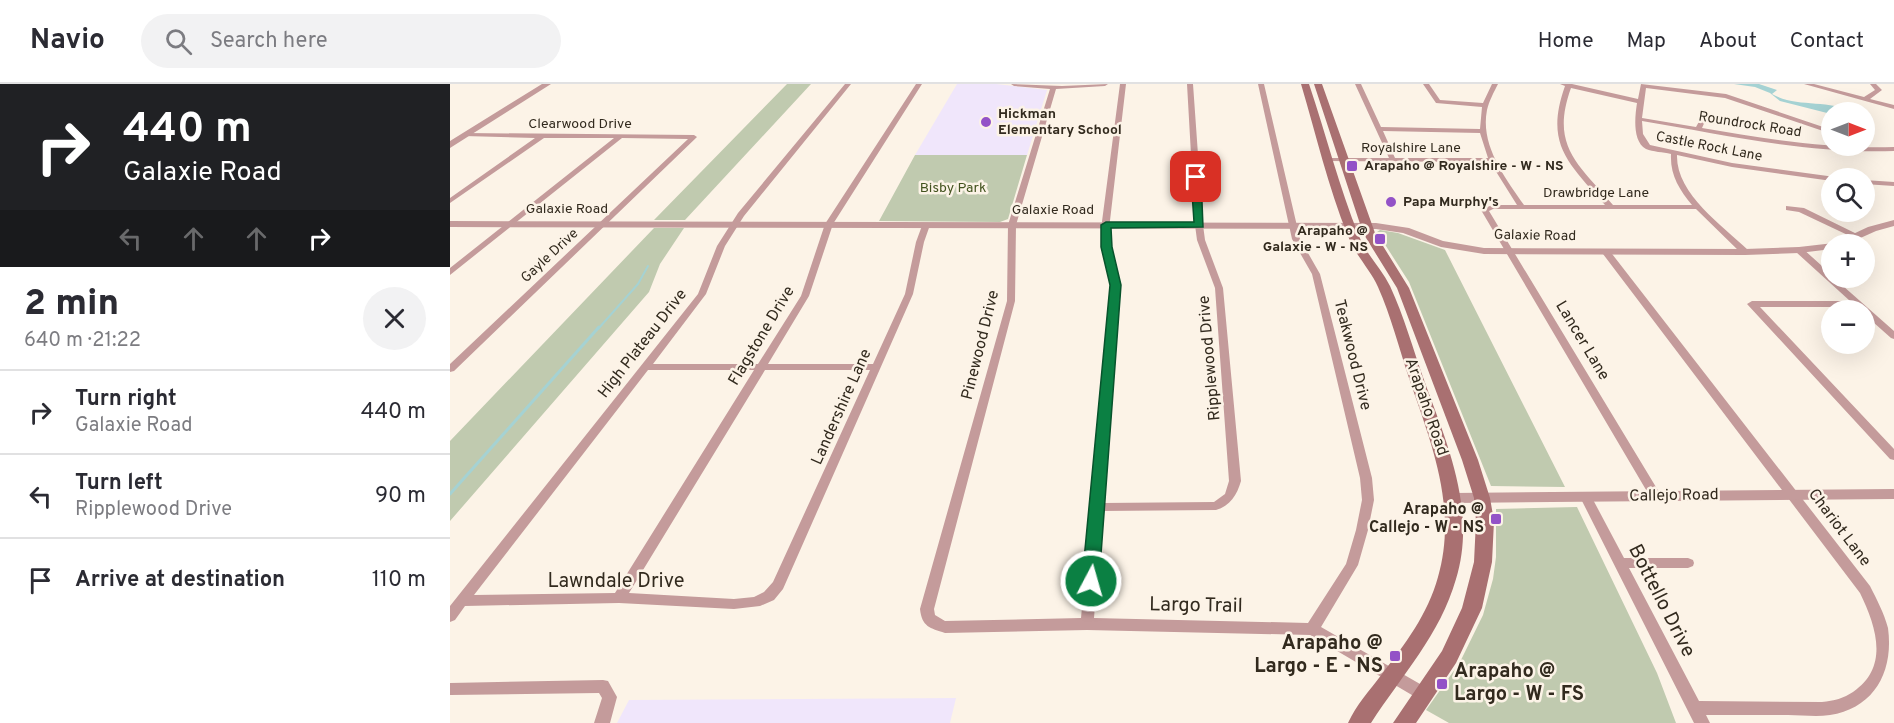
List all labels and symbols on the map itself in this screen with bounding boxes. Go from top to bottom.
north arrow [1821,102,1875,156]
place label: Hickman Elementary School [998,106,1122,139]
street label: Roundrock Road [1697,108,1803,142]
marker: Hickman Elementary School [979,115,993,129]
street label: Clearwood Drive [528,116,632,133]
street label: Castle Rock Lane [1654,128,1764,166]
street label: Royalshire Lane [1361,140,1461,157]
pin [1170,151,1221,202]
place label: Arapaho @ Royalshire - W - NS [1364,158,1564,175]
marker: Arapaho @ Royalshire - W - NS [1345,159,1359,173]
park label: Bisby Park [920,180,986,197]
street label: Drawbridge Lane [1543,185,1649,202]
place label: Papa Murphy's [1403,194,1499,211]
marker: Papa Murphy's [1384,195,1398,209]
street label: Galaxie Road [526,201,608,218]
street label: Galaxie Road [1012,202,1094,219]
place label: Arapaho @ Galaxie - W - NS [1263,223,1368,256]
street label: Gayle Drive [518,225,582,287]
street label: Galaxie Road [1494,227,1576,245]
marker: Arapaho @ Galaxie - W - NS [1373,232,1387,246]
street label: Flagstone Drive [724,283,800,389]
street label: High Plateau Drive [594,285,692,403]
street label: Pinewood Drive [958,288,1004,402]
street label: Ripplewood Drive [1195,295,1225,421]
street label: Teakwood Drive [1329,298,1375,412]
street label: Lancer Lane [1550,298,1614,384]
street label: Landershire Lane [807,346,877,468]
street label: Arapaho Road [1400,356,1452,458]
street label: Callejo Road [1629,485,1719,507]
street label: Chariot Lane [1803,485,1875,571]
place label: Arapaho @ Callejo - W - NS [1369,500,1484,538]
marker: Arapaho @ Callejo - W - NS [1489,512,1503,526]
street label: Bottello Drive [1621,540,1701,662]
position arrow [1059,549,1123,613]
street label: Lawndale Drive [547,569,685,595]
street label: Largo Trail [1149,592,1243,620]
place label: Arapaho @ Largo - E - NS [1254,631,1383,680]
marker: Arapaho @ Largo - E - NS [1388,649,1402,663]
place label: Arapaho @ Largo - W - FS [1454,659,1584,708]
marker: Arapaho @ Largo - W - FS [1435,677,1449,691]

